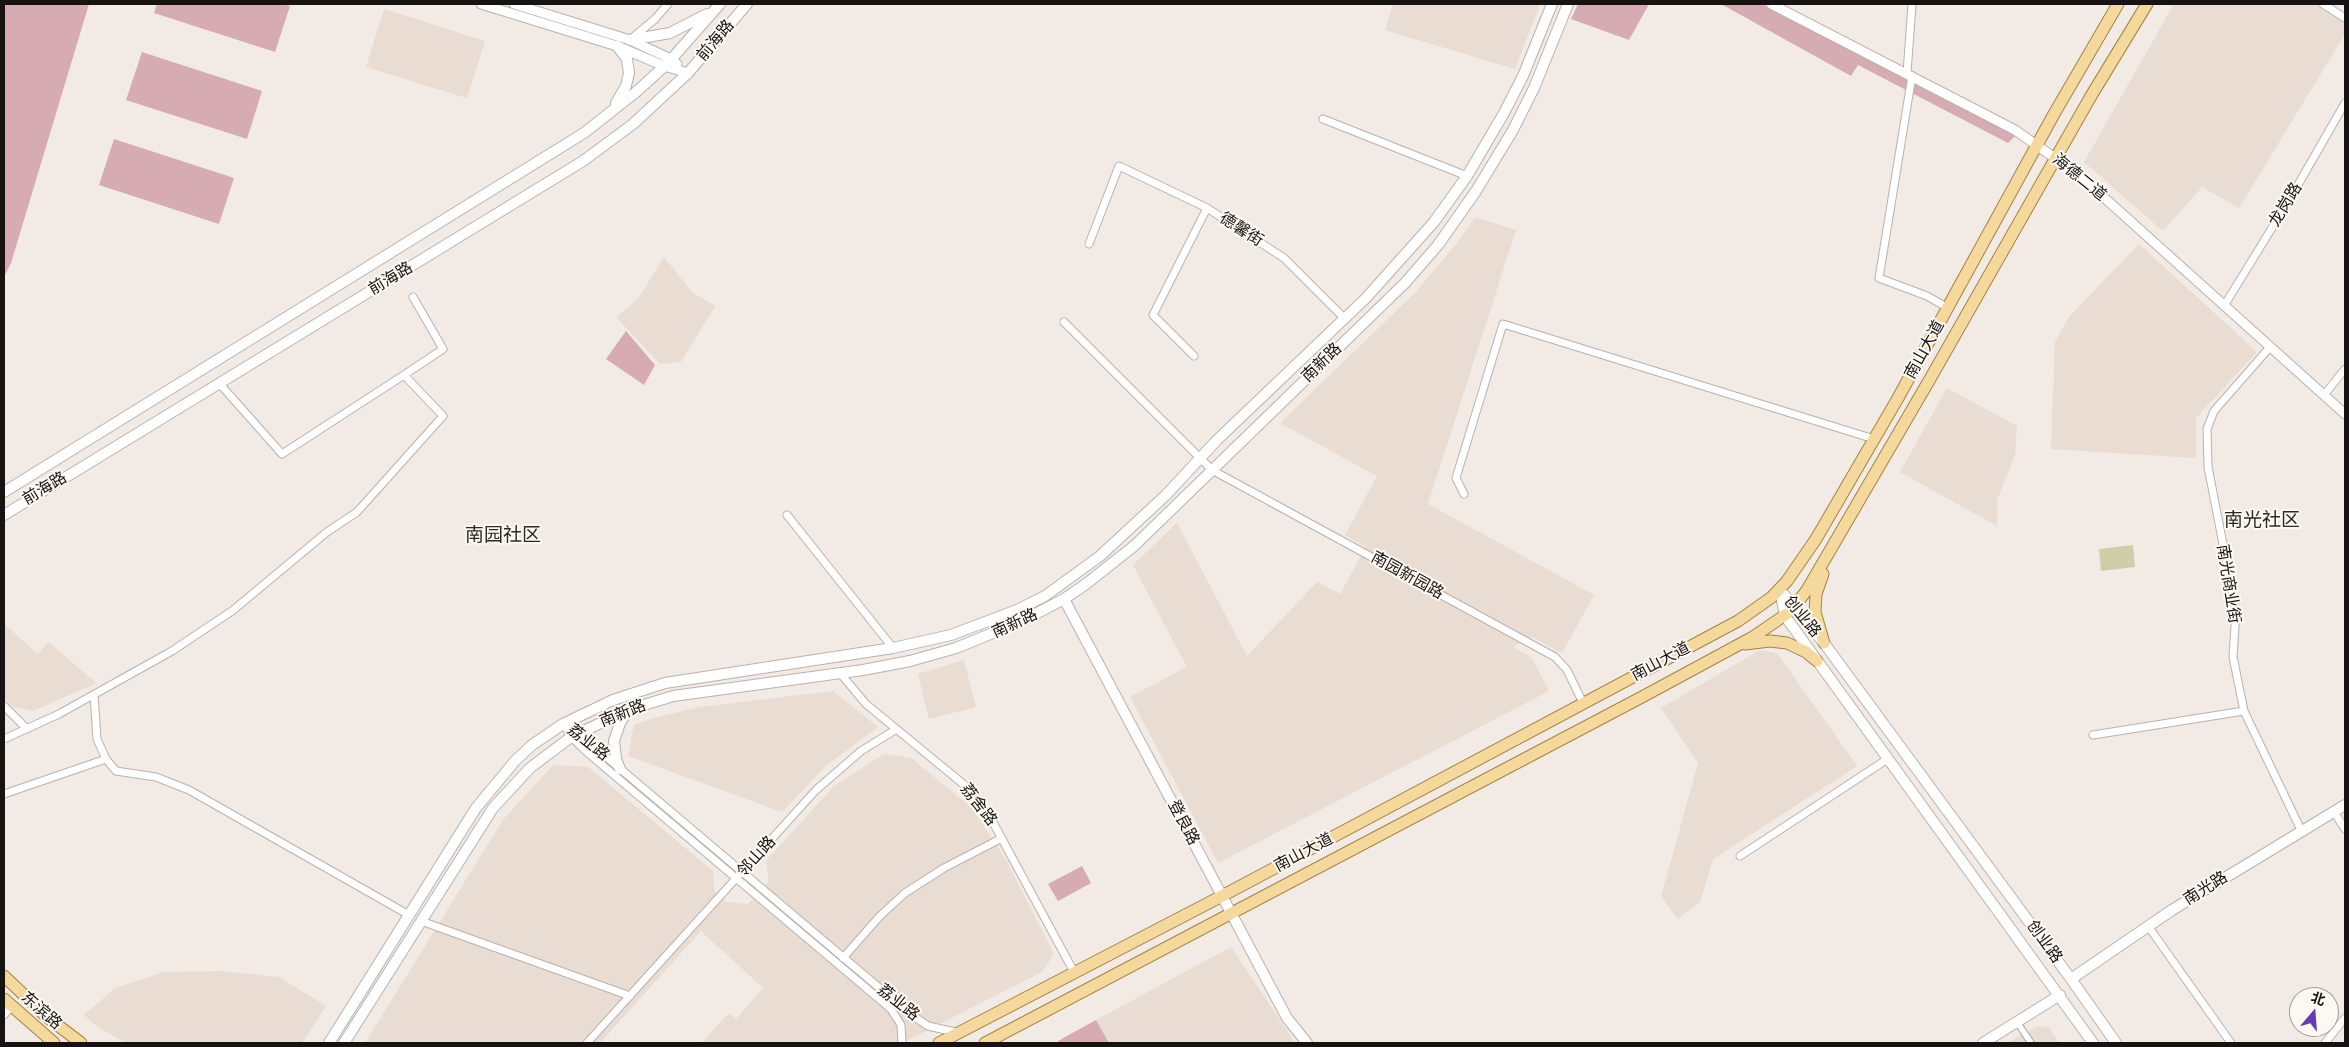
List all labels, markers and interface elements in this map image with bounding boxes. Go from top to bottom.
street label: 前海路 [693,16,739,66]
street label: 海德二道 [2048,150,2110,206]
street label: 龙岗路 [2265,179,2307,231]
street label: 德馨街 [1216,209,1266,251]
street label: 前海路 [365,258,417,300]
street label: 南山大道 [1901,317,1949,383]
street label: 南新路 [1298,339,1346,387]
street label: 前海路 [19,468,71,510]
district label: 南光社区 [2224,510,2300,532]
district label: 南园社区 [465,525,541,547]
street label: 南光商业街 [2212,543,2244,625]
street label: 南园新园路 [1367,548,1447,604]
street label: 创业路 [1779,592,1825,642]
street label: 南新路 [989,605,1041,643]
street label: 南山大道 [1628,639,1694,685]
street label: 南新路 [597,696,649,732]
street label: 荔业路 [563,721,613,765]
street label: 荔舍路 [956,780,1000,830]
street label: 登良路 [1163,797,1203,849]
street label: 南山大道 [1271,830,1337,876]
street label: 邻山路 [734,833,780,881]
street label: 南光路 [2181,868,2231,910]
street label: 创业路 [2022,917,2066,967]
street label: 荔业路 [873,981,923,1025]
north arrow [2289,987,2339,1037]
street label: 东滨路 [17,988,65,1034]
text: 北 [2309,988,2328,1009]

